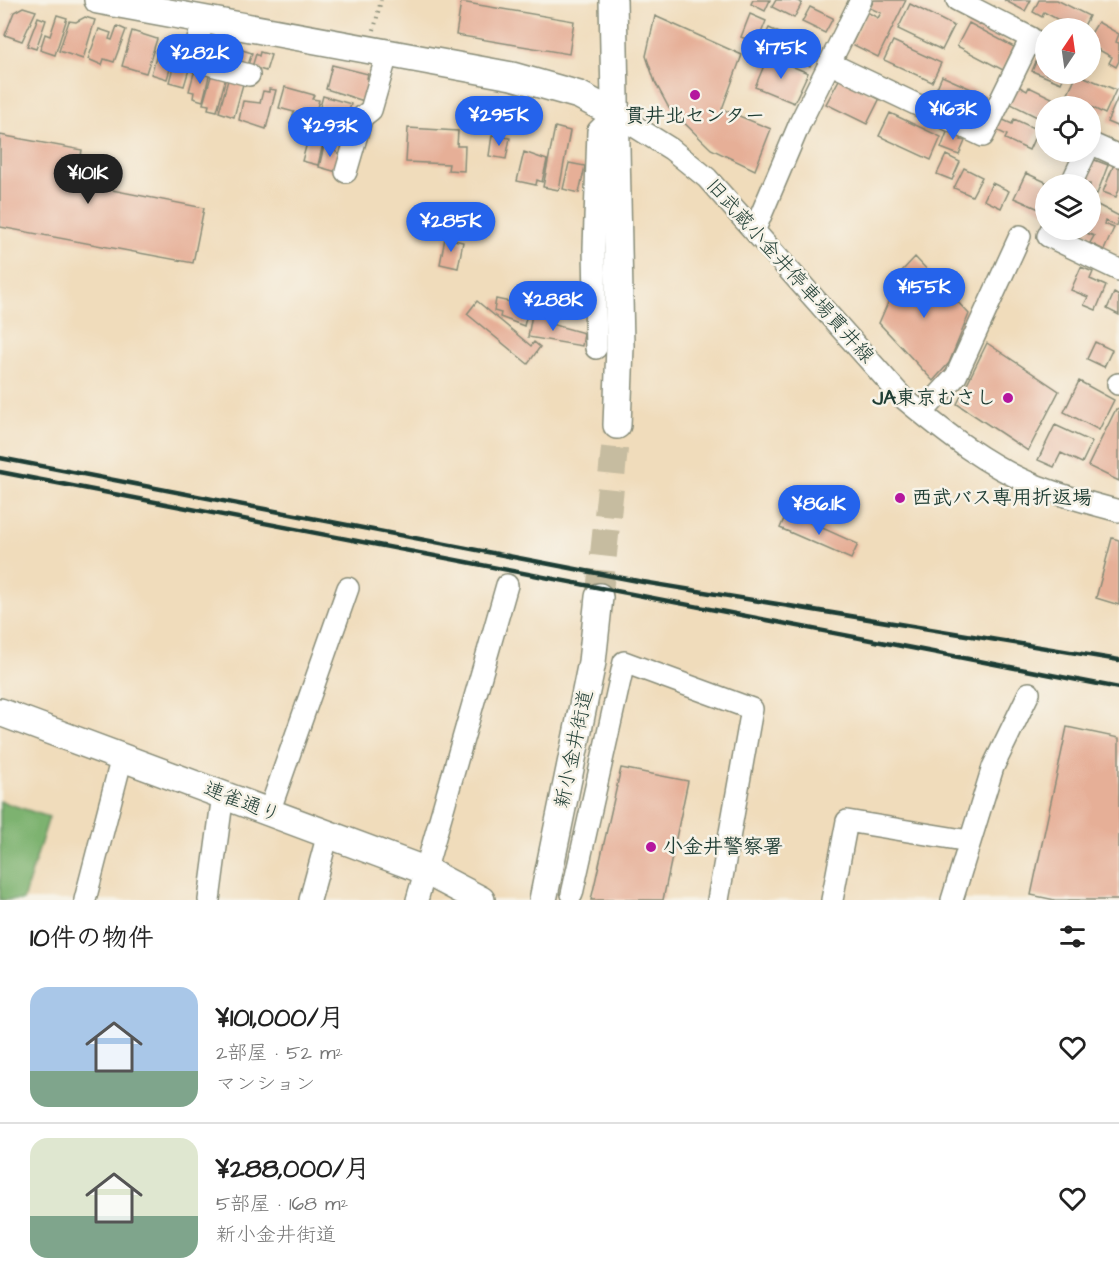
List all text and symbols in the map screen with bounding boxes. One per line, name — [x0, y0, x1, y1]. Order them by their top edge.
north arrow — [1035, 18, 1101, 84]
map controls — [1035, 18, 1101, 240]
pin: ¥175K — [739, 29, 823, 80]
pin: ¥282K — [158, 34, 242, 85]
text: ¥175K — [755, 34, 807, 62]
text: ¥282K — [171, 39, 229, 67]
marker: 貫井北センター — [688, 88, 702, 102]
pin: ¥163K — [911, 90, 995, 141]
text: ¥163K — [929, 95, 977, 123]
pin: ¥295K — [457, 96, 541, 147]
button: locate — [1035, 96, 1101, 162]
text: ¥295K — [469, 101, 529, 129]
place label: 貫井北センター — [625, 102, 765, 130]
pin: ¥293K — [288, 107, 372, 158]
text: ¥293K — [302, 112, 358, 140]
pin: ¥101K — [46, 154, 130, 205]
text: ¥101K — [68, 159, 108, 187]
street label: 旧武蔵小金井停車場貫井線 — [699, 172, 881, 370]
button: layers — [1035, 174, 1101, 240]
pin: ¥285K — [409, 202, 493, 253]
text: ¥285K — [420, 207, 482, 235]
pin: ¥155K — [882, 268, 966, 319]
text: ¥155K — [897, 273, 951, 301]
pin: ¥288K — [511, 281, 595, 332]
text: ¥288K — [523, 286, 583, 314]
place label: JA東京むさし — [872, 384, 996, 412]
marker: JA東京むさし — [1001, 391, 1015, 405]
place label: 西武バス専用折返場 — [912, 484, 1092, 512]
pin: ¥86.1K — [770, 485, 868, 536]
text: ¥86.1K — [792, 490, 846, 518]
marker: 西武バス専用折返場 — [893, 491, 907, 505]
street label: 新小金井街道 — [548, 687, 600, 811]
street label: 連雀通り — [200, 775, 284, 829]
place label: 小金井警察署 — [663, 833, 783, 861]
marker: 小金井警察署 — [644, 840, 658, 854]
text: 10件の物件 — [30, 920, 154, 956]
icon: filters — [1056, 920, 1089, 953]
text: ¥101,000/月 — [216, 1000, 345, 1036]
icon: home — [78, 1011, 150, 1083]
icon: heart — [1056, 1031, 1089, 1064]
text: 2部屋 · 52 m² — [216, 1039, 343, 1067]
text: マンション — [216, 1070, 315, 1098]
text: ¥288,000/月 — [216, 1151, 370, 1187]
icon: home — [78, 1162, 150, 1234]
icon: heart — [1056, 1182, 1089, 1215]
text: 5部屋 · 168 m² — [216, 1190, 348, 1218]
text: 新小金井街道 — [216, 1221, 336, 1249]

